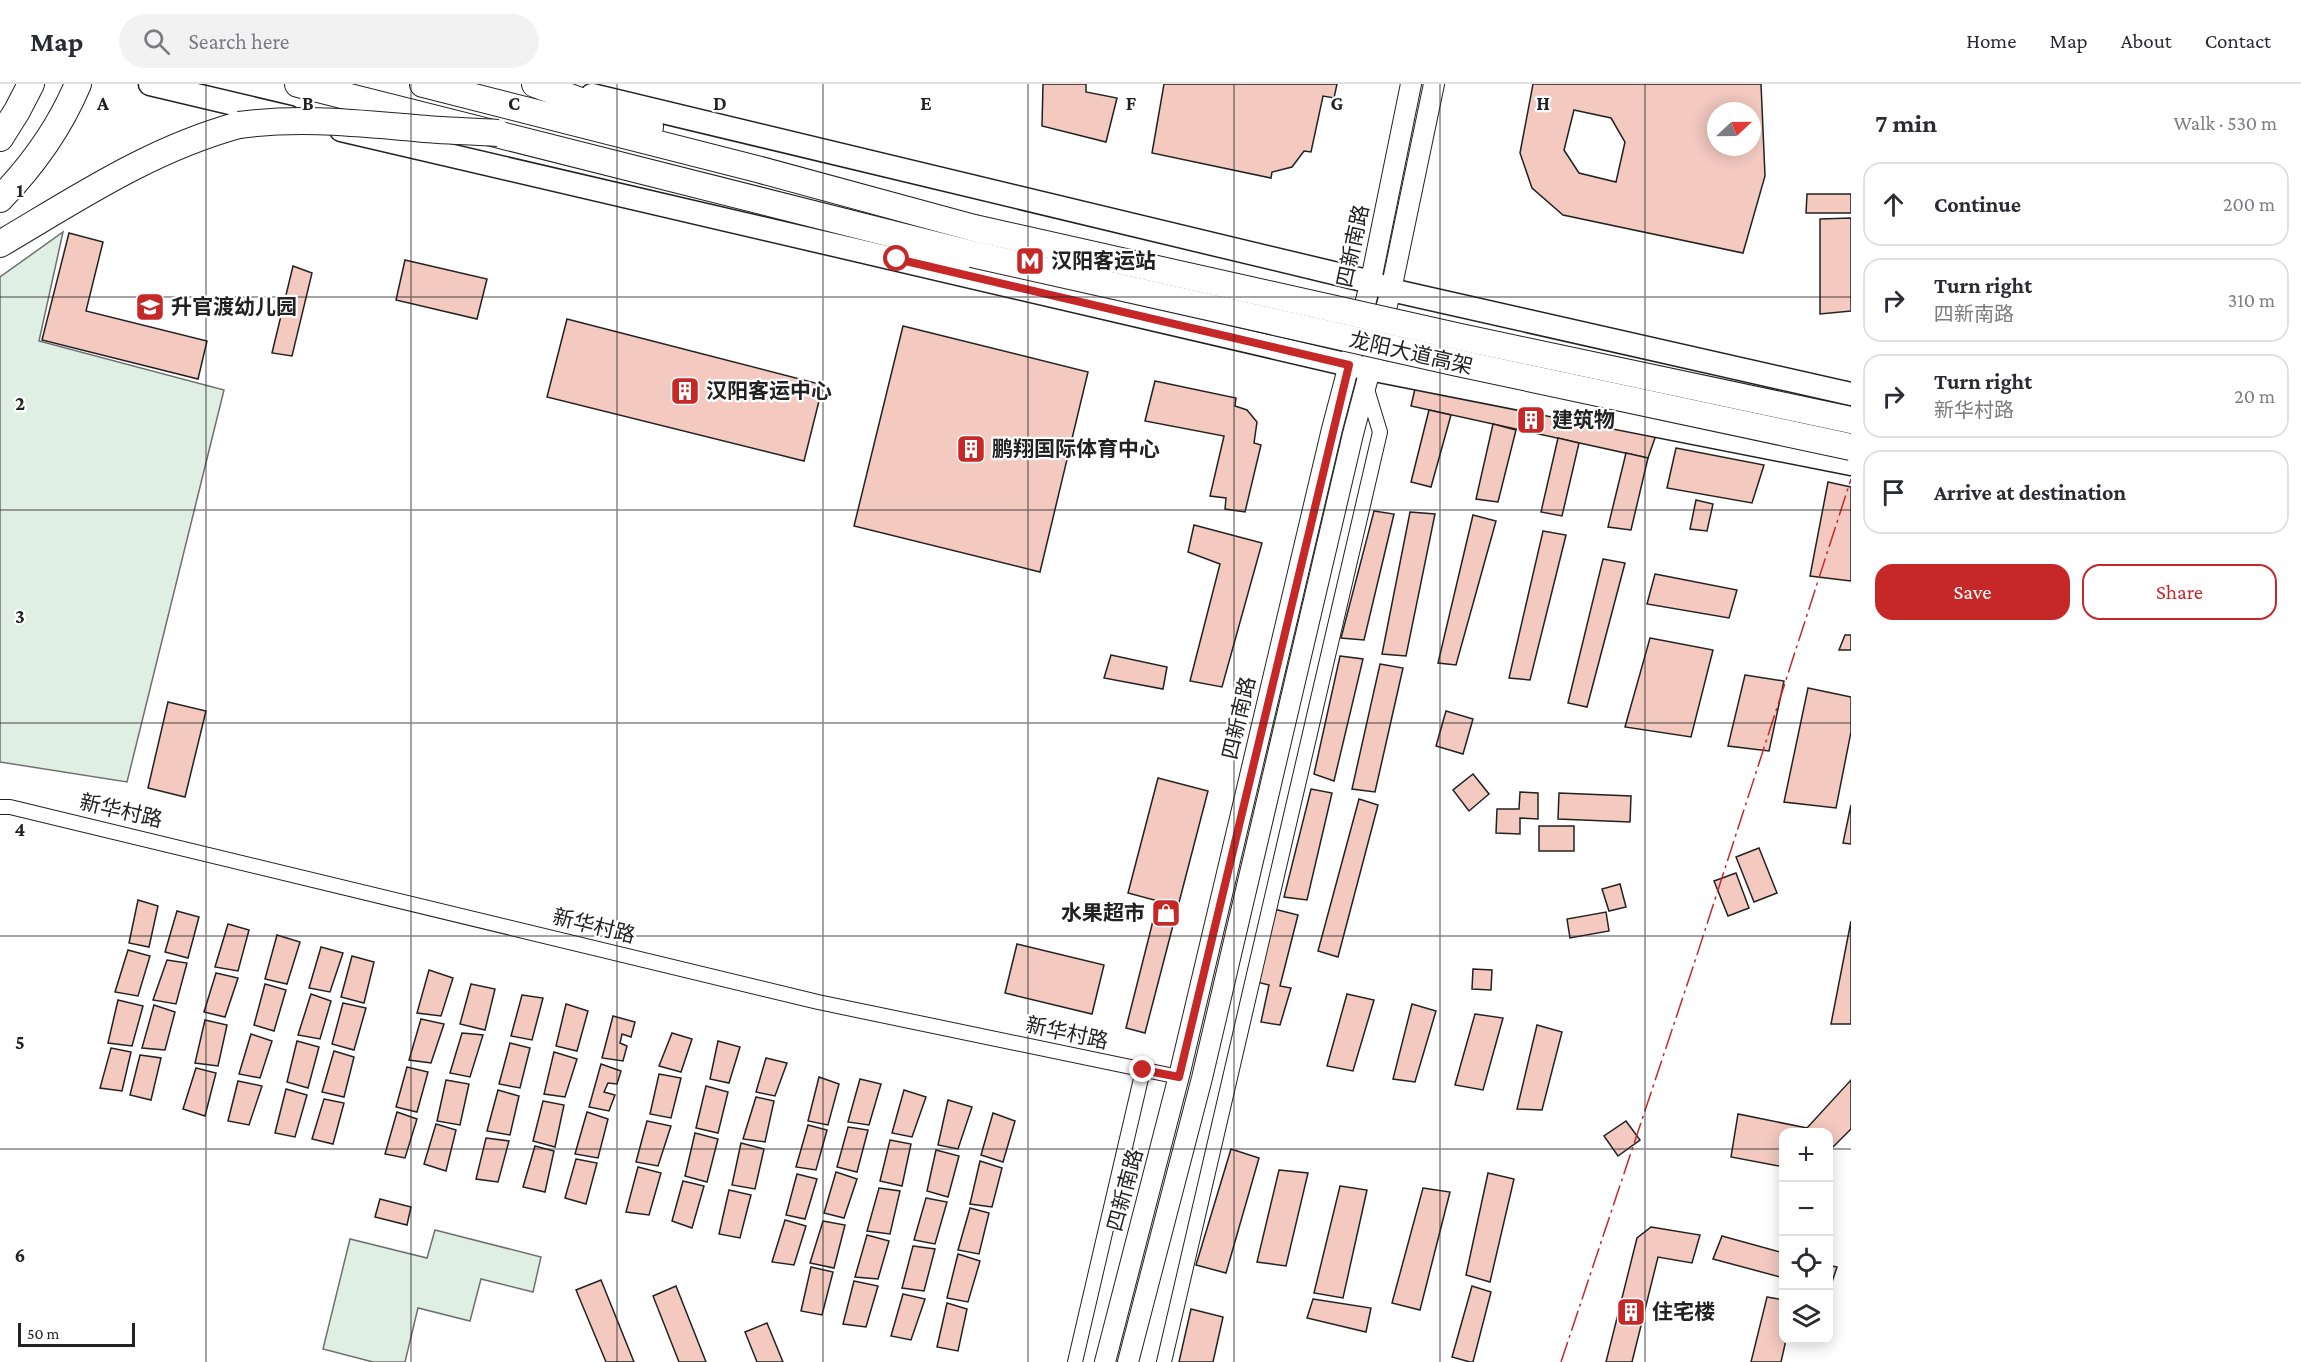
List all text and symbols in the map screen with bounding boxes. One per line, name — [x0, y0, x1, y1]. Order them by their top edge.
search box — [119, 14, 539, 68]
icon: search — [140, 25, 173, 58]
text: Map — [30, 26, 83, 57]
text: Search here — [188, 29, 289, 54]
text: Home — [1966, 29, 2016, 53]
text: Map — [2049, 29, 2088, 53]
text: About — [2121, 29, 2172, 53]
text: Contact — [2205, 29, 2271, 53]
text: A — [96, 92, 110, 114]
text: B — [302, 92, 314, 114]
text: C — [508, 92, 520, 114]
text: D — [713, 92, 727, 114]
text: E — [920, 92, 932, 114]
text: F — [1126, 92, 1137, 114]
text: G — [1331, 92, 1344, 114]
text: H — [1536, 92, 1550, 114]
north arrow — [1707, 102, 1761, 156]
text: 7 min — [1875, 109, 1937, 138]
text: Walk · 530 m — [2173, 112, 2277, 134]
text: 1 — [16, 179, 24, 201]
icon: ahead — [1877, 188, 1910, 221]
text: Continue — [1934, 192, 2021, 217]
text: 200 m — [2223, 193, 2275, 215]
street label: 四新南路 — [1333, 202, 1373, 290]
route start — [883, 245, 909, 271]
metro station icon: 汉阳客运站 — [1014, 245, 1046, 277]
place label: 汉阳客运站 — [1051, 249, 1156, 273]
text: Turn right — [1934, 273, 2032, 298]
icon: right — [1877, 284, 1910, 317]
text: 310 m — [2228, 289, 2275, 311]
school or university icon: 升官渡幼儿园 — [134, 291, 166, 323]
place label: 升官渡幼儿园 — [171, 295, 297, 319]
text: 四新南路 — [1934, 303, 2014, 325]
street label: 龙阳大道高架 — [1347, 327, 1475, 379]
text: Turn right — [1934, 369, 2032, 394]
building icon: 汉阳客运中心 — [669, 375, 701, 407]
place label: 汉阳客运中心 — [706, 379, 832, 403]
icon: right — [1877, 380, 1910, 413]
text: 20 m — [2234, 385, 2275, 407]
text: 2 — [15, 392, 25, 414]
text: 新华村路 — [1934, 399, 2014, 421]
building icon: 建筑物 — [1515, 404, 1547, 436]
place label: 建筑物 — [1552, 408, 1615, 432]
building icon: 鹏翔国际体育中心 — [955, 433, 987, 465]
place label: 鹏翔国际体育中心 — [992, 437, 1160, 461]
icon: arrive — [1877, 476, 1910, 509]
text: Arrive at destination — [1934, 480, 2126, 505]
button: Save — [1875, 564, 2070, 620]
button: Share — [2082, 564, 2277, 620]
text: 3 — [15, 605, 25, 627]
street label: 四新南路 — [1218, 674, 1260, 762]
street label: 新华村路 — [77, 790, 165, 832]
text: 4 — [15, 818, 26, 840]
shop icon: 水果超市 — [1150, 897, 1182, 929]
place label: 水果超市 — [1061, 901, 1145, 925]
street label: 新华村路 — [550, 904, 638, 948]
street label: 新华村路 — [1023, 1013, 1111, 1053]
text: 5 — [15, 1031, 25, 1053]
route end — [1129, 1056, 1155, 1082]
map controls — [1779, 1128, 1833, 1344]
button: + — [1779, 1128, 1833, 1182]
street label: 四新南路 — [1103, 1146, 1147, 1234]
button: − — [1779, 1182, 1833, 1236]
button: locate — [1779, 1236, 1833, 1290]
text: 6 — [15, 1244, 25, 1266]
button: layers — [1779, 1290, 1833, 1344]
building icon: 住宅楼 — [1615, 1296, 1647, 1328]
place label: 住宅楼 — [1652, 1300, 1715, 1324]
scale bar — [18, 1320, 135, 1348]
text: 50 m — [27, 1325, 59, 1342]

